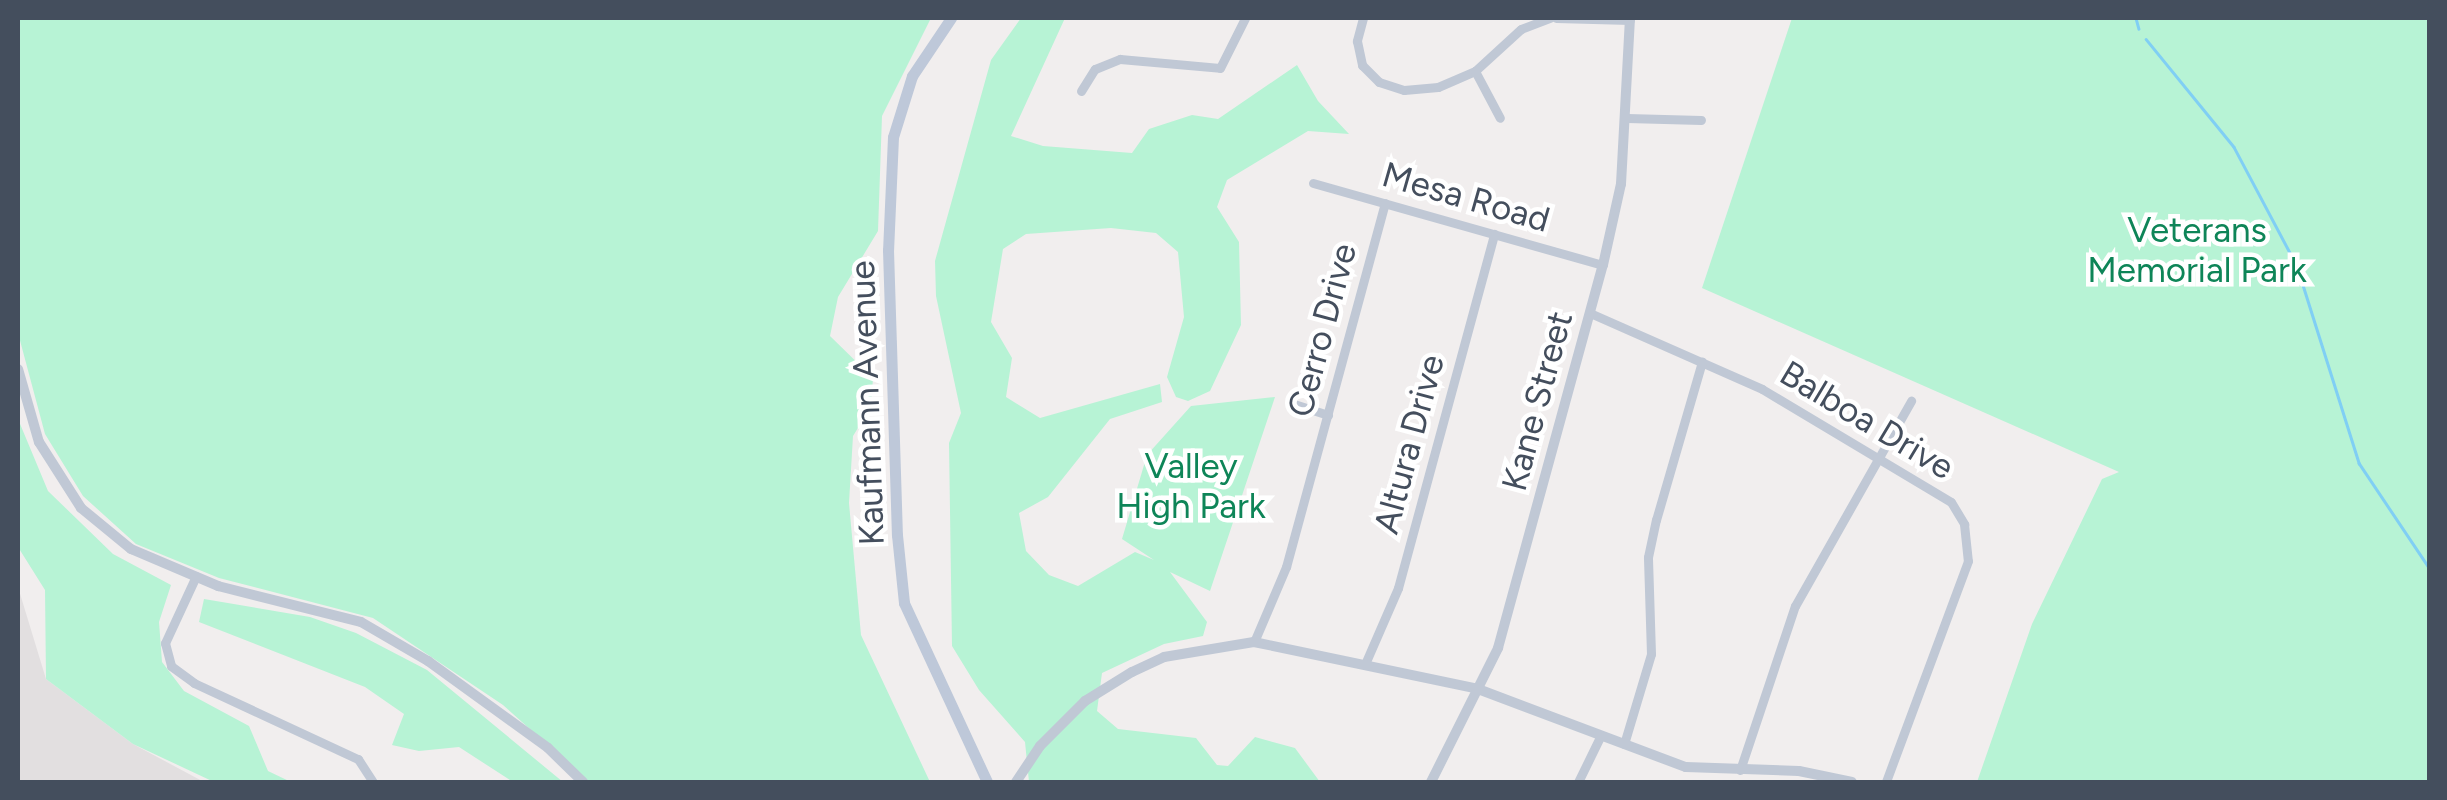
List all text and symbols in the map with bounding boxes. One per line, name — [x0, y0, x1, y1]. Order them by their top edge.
street label: Mesa Road — [1377, 153, 1555, 241]
park label: Veterans Memorial Park — [2087, 209, 2307, 291]
street label: Cerro Drive — [1279, 239, 1365, 421]
street label: Kaufmann Avenue — [841, 260, 893, 546]
street label: Kane Street — [1493, 307, 1581, 495]
street label: Altura Drive — [1365, 350, 1453, 538]
street label: Balboa Drive — [1773, 352, 1961, 488]
park label: Valley High Park — [1116, 445, 1266, 527]

